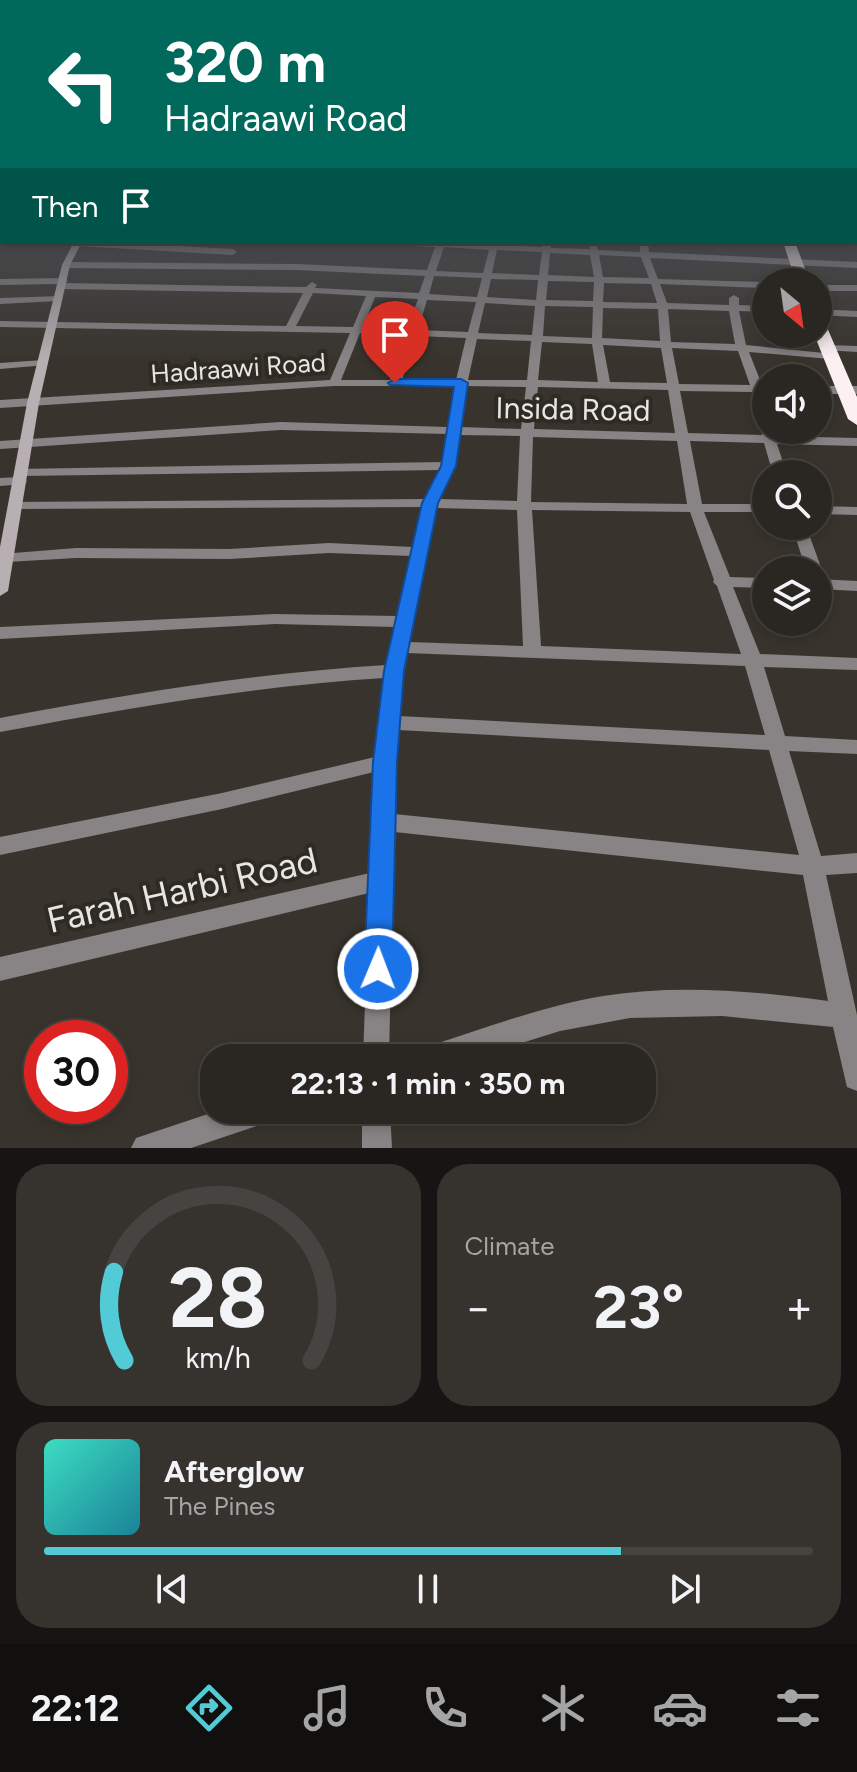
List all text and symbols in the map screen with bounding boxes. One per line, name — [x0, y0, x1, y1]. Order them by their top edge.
text: 320 m — [164, 29, 326, 96]
icon: left — [32, 32, 136, 136]
text: Hadraawi Road — [164, 97, 407, 140]
icon: arrive — [114, 184, 158, 228]
text: Then — [32, 188, 98, 225]
north arrow — [752, 268, 832, 348]
map controls — [752, 268, 832, 636]
pin — [361, 301, 429, 383]
icon: arrive — [373, 313, 417, 357]
street label: Hadraawi Road — [149, 346, 327, 390]
button: sound — [752, 364, 832, 444]
street label: Insida Road — [495, 389, 651, 429]
button: search — [752, 460, 832, 540]
button: layers — [752, 556, 832, 636]
street label: Farah Harbi Road — [43, 838, 321, 942]
position arrow — [336, 927, 420, 1011]
speed limit sign: 30 — [24, 1020, 128, 1124]
text: 22:13 · 1 min · 350 m — [291, 1065, 565, 1102]
text: Climate — [465, 1230, 554, 1262]
text: 28 — [169, 1248, 268, 1348]
text: 23° — [593, 1271, 684, 1343]
text: − — [465, 1281, 492, 1334]
text: + — [786, 1281, 813, 1334]
text: km/h — [186, 1341, 251, 1375]
text: Afterglow — [164, 1453, 304, 1490]
text: The Pines — [164, 1490, 275, 1522]
icon: previous — [150, 1567, 194, 1611]
icon: pause — [406, 1567, 450, 1611]
icon: next — [663, 1567, 707, 1611]
icon: directions — [181, 1680, 237, 1736]
icon: music — [299, 1680, 355, 1736]
icon: phone — [417, 1680, 473, 1736]
icon: climate — [535, 1680, 591, 1736]
icon: car — [652, 1680, 708, 1736]
icon: filters — [770, 1680, 826, 1736]
text: 22:12 — [31, 1687, 119, 1730]

